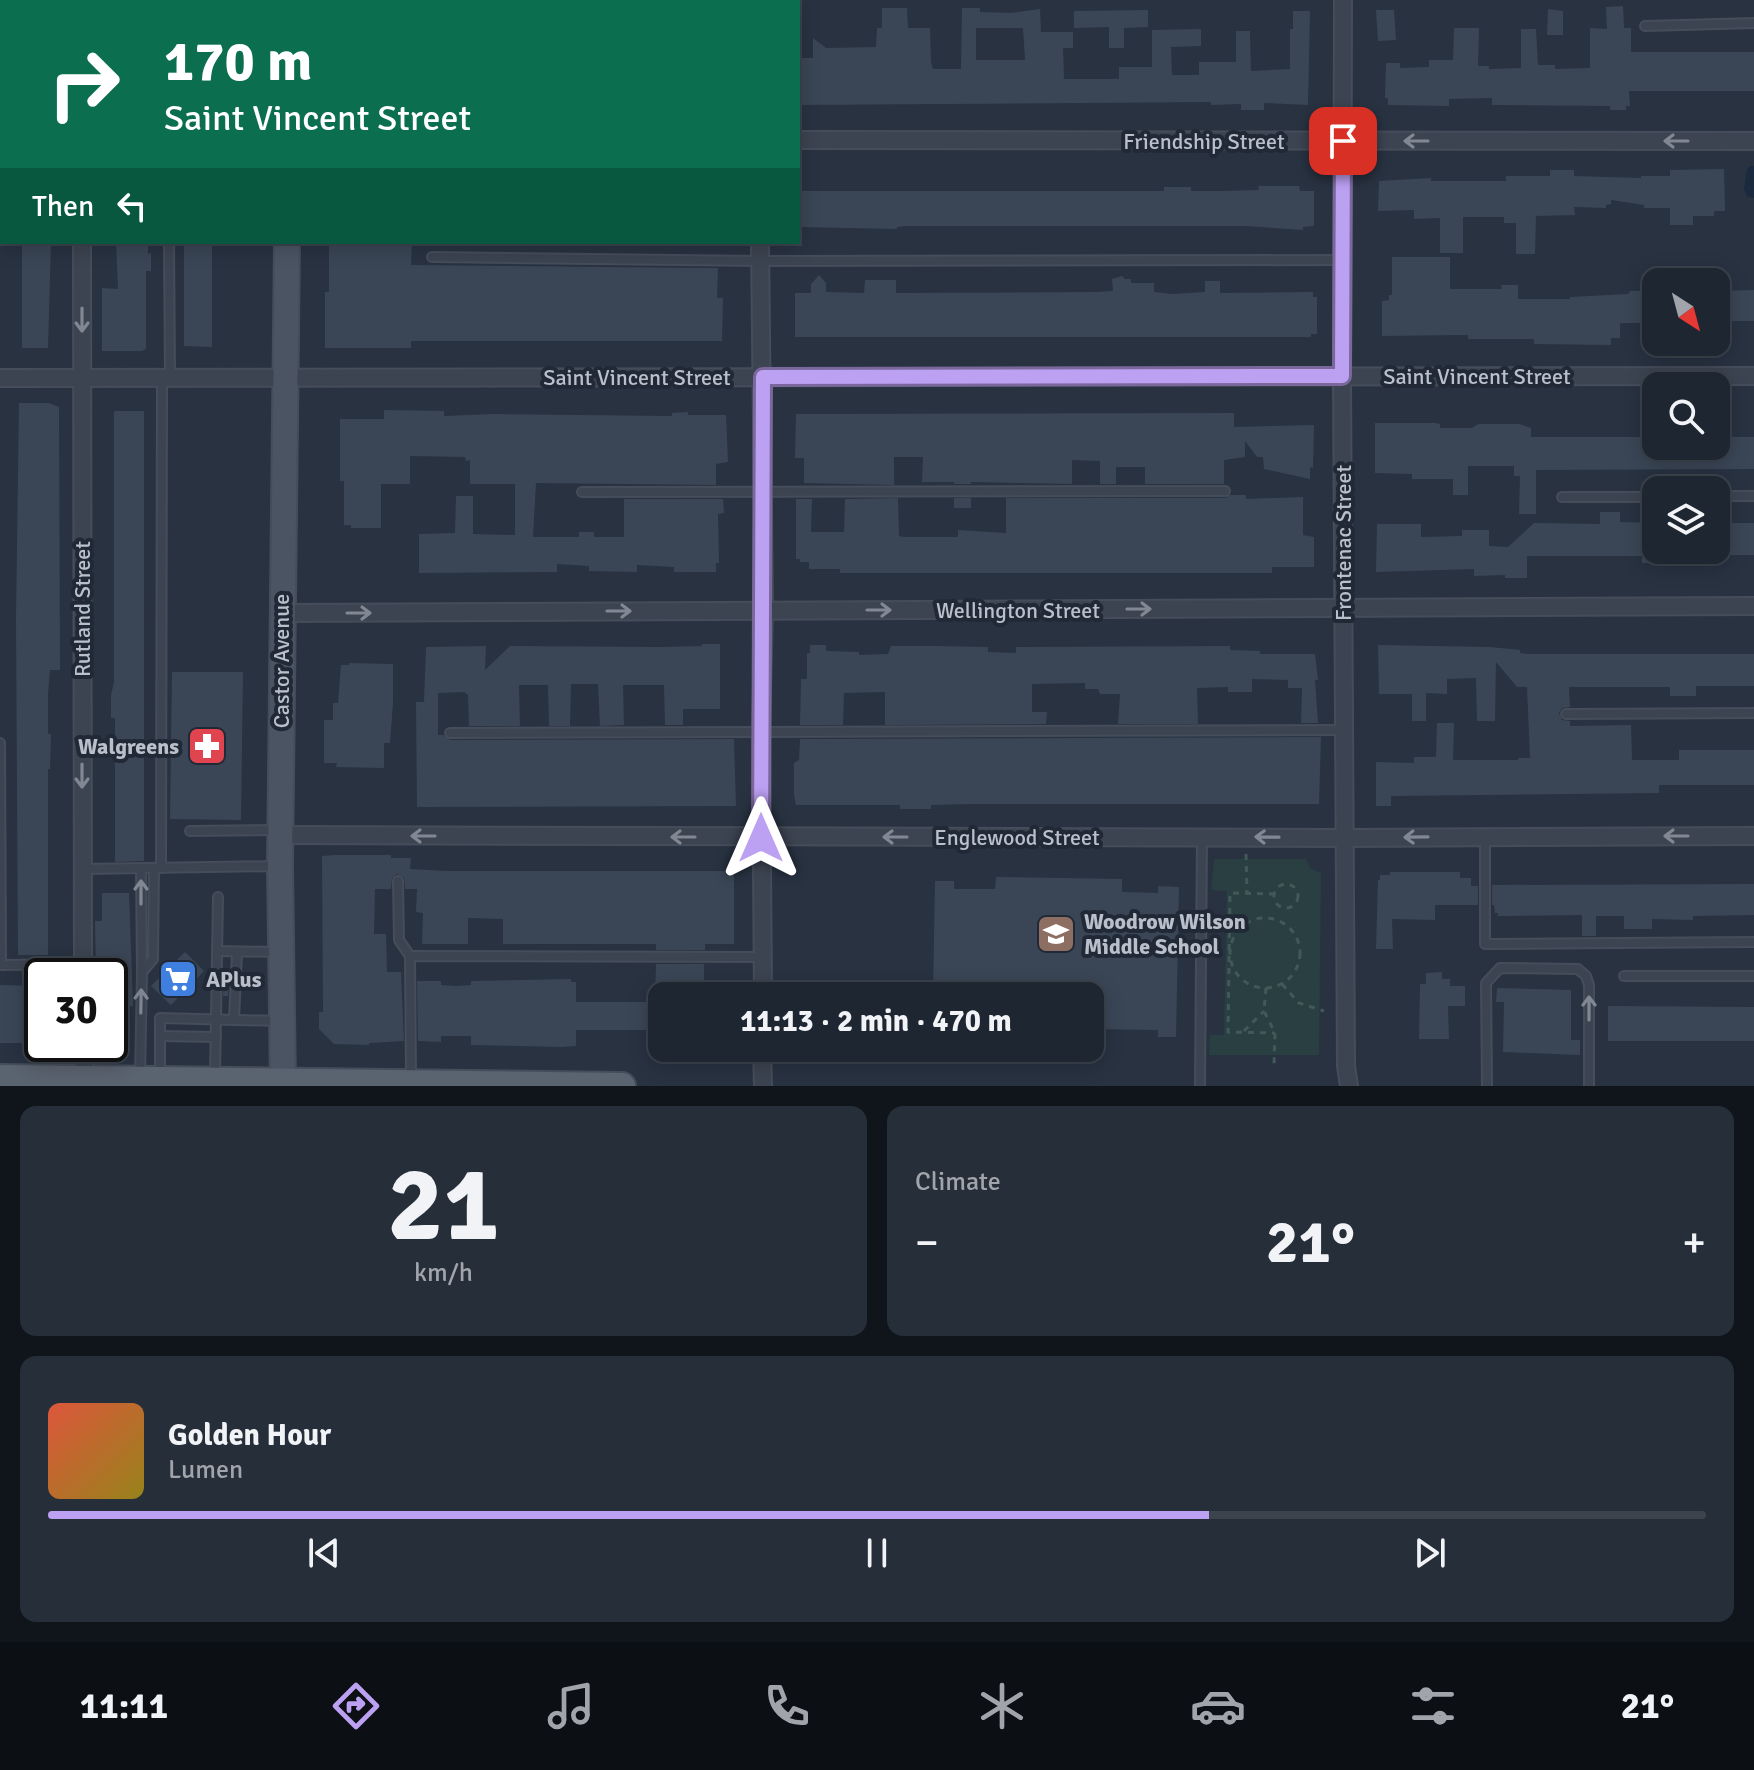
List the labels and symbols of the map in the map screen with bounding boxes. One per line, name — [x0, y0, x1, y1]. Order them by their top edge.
pin — [1309, 107, 1377, 175]
street label: Friendship Street — [1123, 128, 1285, 155]
one-way arrow — [1403, 133, 1430, 149]
one-way arrow — [1663, 133, 1690, 149]
north arrow — [1642, 268, 1730, 356]
one-way arrow — [74, 306, 90, 333]
street label: Saint Vincent Street — [1383, 363, 1571, 390]
street label: Saint Vincent Street — [543, 364, 731, 391]
street label: Frontenac Street — [1330, 465, 1357, 621]
street label: Rutland Street — [69, 541, 96, 677]
street label: Castor Avenue — [268, 594, 295, 728]
street label: Wellington Street — [936, 597, 1100, 624]
one-way arrow — [1125, 601, 1152, 617]
one-way arrow — [865, 602, 892, 618]
one-way arrow — [605, 603, 632, 619]
one-way arrow — [345, 605, 372, 621]
pharmacy icon: Walgreens — [186, 725, 228, 767]
place label: Walgreens — [78, 733, 179, 760]
one-way arrow — [74, 762, 90, 789]
position arrow — [719, 796, 803, 880]
street label: Englewood Street — [934, 824, 1100, 851]
one-way arrow — [410, 828, 437, 844]
one-way arrow — [1663, 828, 1690, 844]
one-way arrow — [882, 829, 909, 845]
one-way arrow — [1403, 829, 1430, 845]
one-way arrow — [670, 830, 697, 845]
one-way arrow — [1254, 830, 1281, 845]
one-way arrow — [133, 879, 149, 906]
place label: Woodrow Wilson Middle School — [1084, 908, 1246, 960]
school or university icon: Woodrow Wilson Middle School — [1035, 913, 1077, 955]
speed limit sign: 30 — [24, 958, 128, 1062]
supermarket icon: APlus — [157, 958, 199, 1000]
place label: APlus — [206, 966, 262, 993]
one-way arrow — [133, 988, 149, 1015]
one-way arrow — [1581, 995, 1597, 1022]

